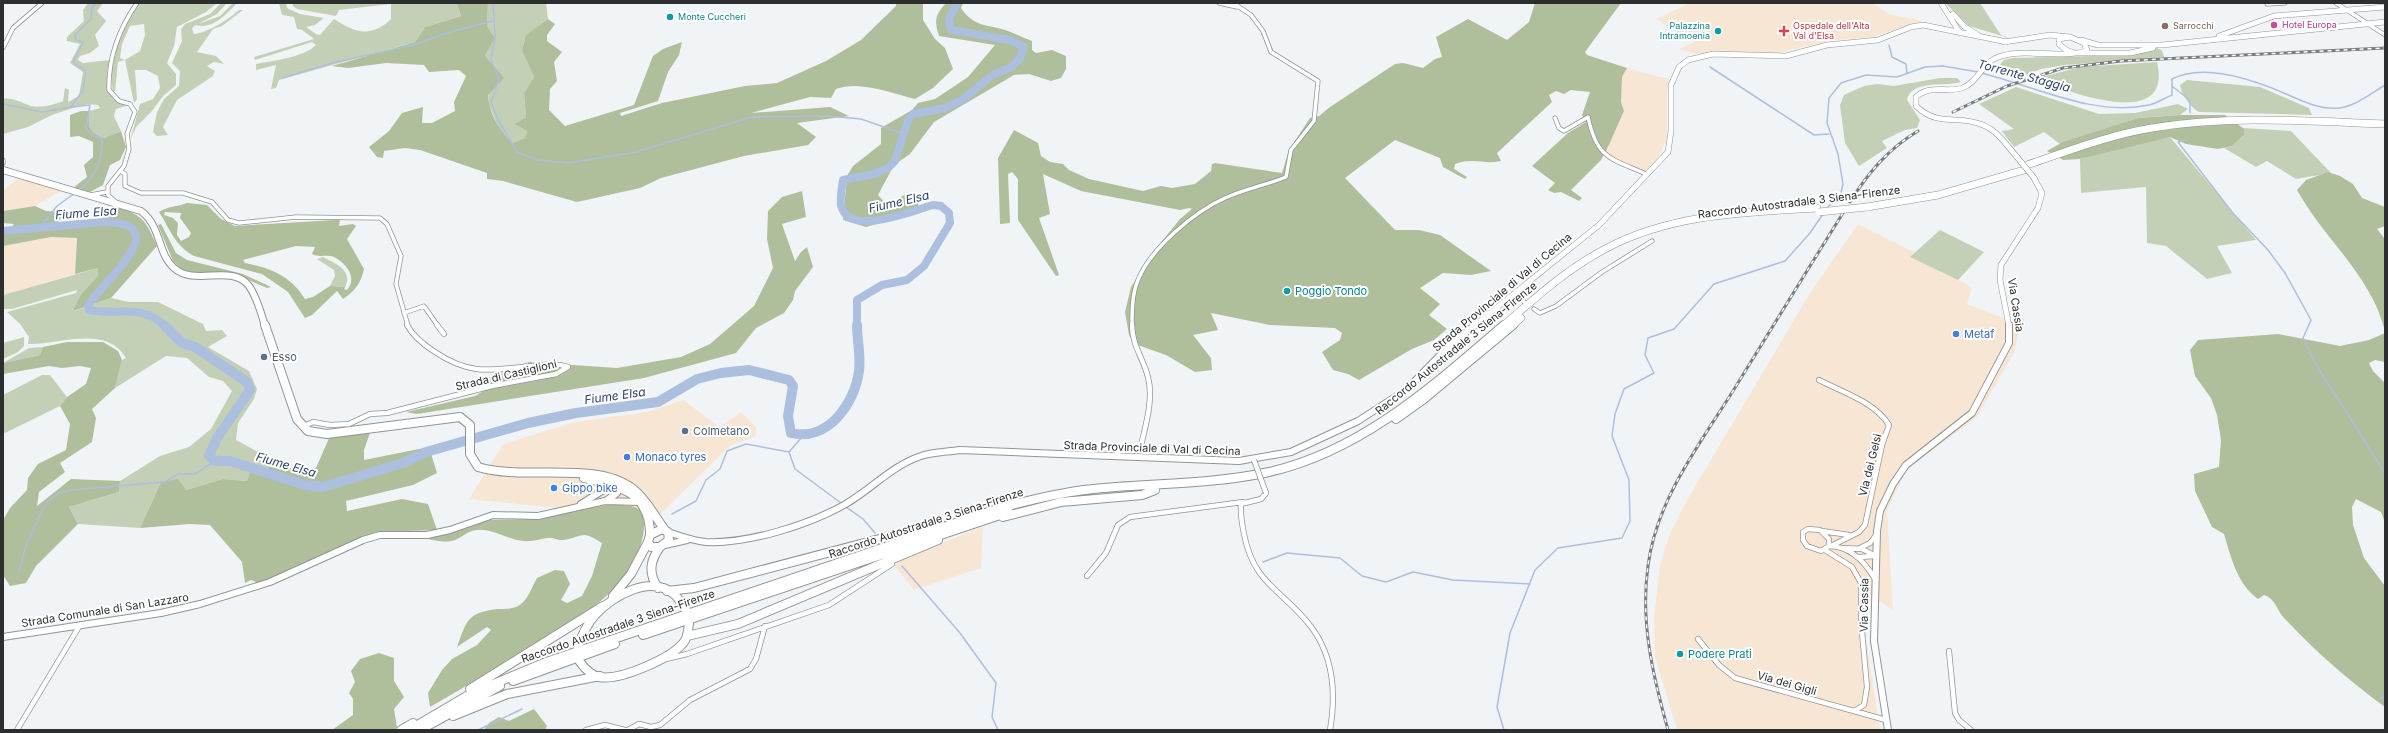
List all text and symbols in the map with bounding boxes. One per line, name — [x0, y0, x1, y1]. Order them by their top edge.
place label: Monte Cuccheri — [678, 11, 746, 22]
marker: Monte Cuccheri — [665, 12, 675, 22]
place label: Hotel Europa — [2282, 19, 2337, 30]
place label: Palazzina Intramoenia — [1660, 20, 1710, 41]
place label: Ospedale dell'Alta Val d'Elsa — [1793, 20, 1870, 41]
place label: Sarrocchi — [2173, 20, 2214, 31]
marker: Hotel Europa — [2269, 20, 2279, 30]
marker: Sarrocchi — [2160, 21, 2170, 31]
marker: Ospedale dell'Alta Val d'Elsa — [1778, 25, 1790, 37]
marker: Palazzina Intramoenia — [1713, 26, 1723, 36]
water label: Torrente Staggia — [1976, 56, 2072, 95]
street label: Raccordo Autostradale 3 Siena-Firenze — [1697, 183, 1901, 221]
water label: Fiume Elsa — [867, 187, 931, 216]
water label: Fiume Elsa — [55, 203, 117, 222]
street label: Strada Provinciale di Val di Cecina — [1430, 230, 1574, 354]
street label: Via Cassia — [2005, 277, 2027, 333]
street label: Raccordo Autostradale 3 Siena-Firenze — [1372, 278, 1540, 418]
place label: Poggio Tondo — [1295, 284, 1367, 298]
marker: Poggio Tondo — [1282, 286, 1292, 296]
place label: Metaf — [1964, 327, 1994, 341]
marker: Metaf — [1951, 329, 1961, 339]
place label: Esso — [272, 350, 297, 364]
marker: Esso — [259, 352, 269, 362]
street label: Strada di Castiglioni — [454, 357, 558, 393]
water label: Fiume Elsa — [583, 384, 647, 407]
place label: Colmetano — [693, 424, 750, 438]
marker: Colmetano — [680, 426, 690, 436]
street label: Via dei Gelsi — [1855, 432, 1885, 498]
street label: Strada Provinciale di Val di Cecina — [1063, 438, 1241, 458]
water label: Fiume Elsa — [254, 449, 318, 480]
place label: Monaco tyres — [635, 450, 707, 464]
marker: Monaco tyres — [622, 452, 632, 462]
place label: Gippo bike — [562, 481, 618, 495]
marker: Gippo bike — [549, 483, 559, 493]
street label: Raccordo Autostradale 3 Siena-Firenze — [827, 485, 1025, 561]
street label: Via Cassia — [1857, 578, 1871, 632]
street label: Raccordo Autostradale 3 Siena-Firenze — [519, 586, 717, 666]
street label: Strada Comunale di San Lazzaro — [20, 590, 190, 630]
place label: Podere Prati — [1688, 647, 1752, 661]
marker: Podere Prati — [1675, 649, 1685, 659]
street label: Via dei Gigli — [1756, 668, 1818, 698]

